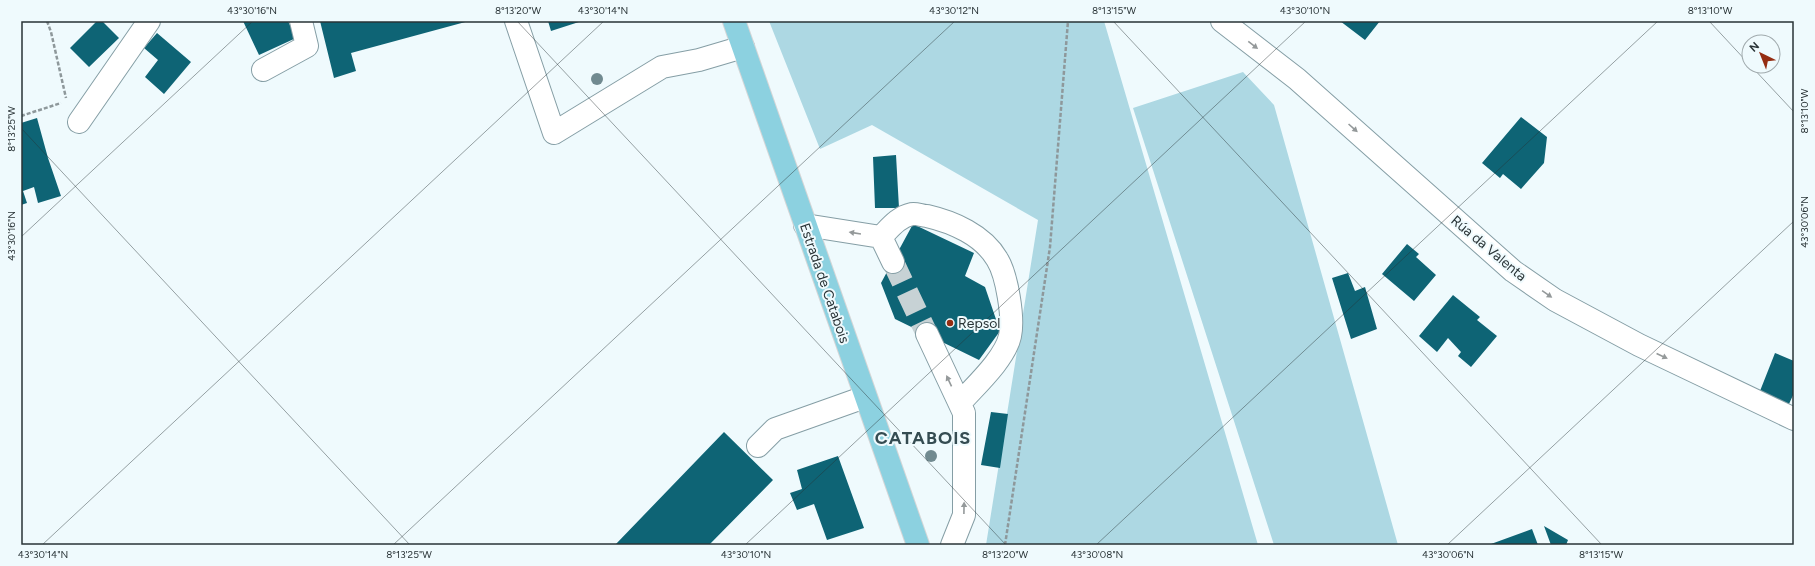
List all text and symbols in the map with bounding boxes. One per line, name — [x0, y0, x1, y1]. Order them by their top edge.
text: 43°30'16"N — [227, 4, 277, 17]
text: 8°13'20"W — [495, 4, 541, 17]
text: 43°30'14"N — [578, 4, 628, 17]
text: 43°30'12"N — [929, 4, 979, 17]
text: 8°13'15"W — [1092, 4, 1136, 17]
text: 43°30'10"N — [1280, 4, 1330, 17]
text: 8°13'10"W — [1688, 4, 1733, 17]
north arrow — [1741, 34, 1781, 74]
text: N — [1747, 39, 1762, 55]
one-way arrow — [1248, 41, 1259, 49]
text: 8°13'10"W — [1798, 88, 1811, 133]
text: 8°13'25"W — [5, 106, 18, 152]
one-way arrow — [1348, 123, 1358, 133]
text: 43°30'06"N — [1798, 196, 1811, 248]
text: 43°30'16"N — [5, 211, 18, 261]
street label: Rúa da Valenta — [1448, 212, 1530, 285]
street label: Estrada de Catabois — [796, 221, 853, 345]
one-way arrow — [849, 230, 862, 236]
one-way arrow — [1542, 290, 1552, 298]
place label: Repsol — [958, 315, 1000, 332]
marker: Repsol — [945, 318, 955, 328]
one-way arrow — [1656, 353, 1667, 359]
one-way arrow — [946, 376, 952, 387]
district label: CATABOIS — [875, 427, 971, 449]
one-way arrow — [961, 501, 967, 514]
text: 43°30'14"N — [18, 548, 68, 561]
text: 8°13'25"W — [386, 548, 432, 561]
text: 43°30'10"N — [721, 548, 771, 561]
text: 8°13'20"W — [982, 548, 1028, 561]
text: 43°30'08"N — [1071, 548, 1123, 561]
text: 43°30'06"N — [1422, 548, 1474, 561]
text: 8°13'15"W — [1579, 548, 1623, 561]

